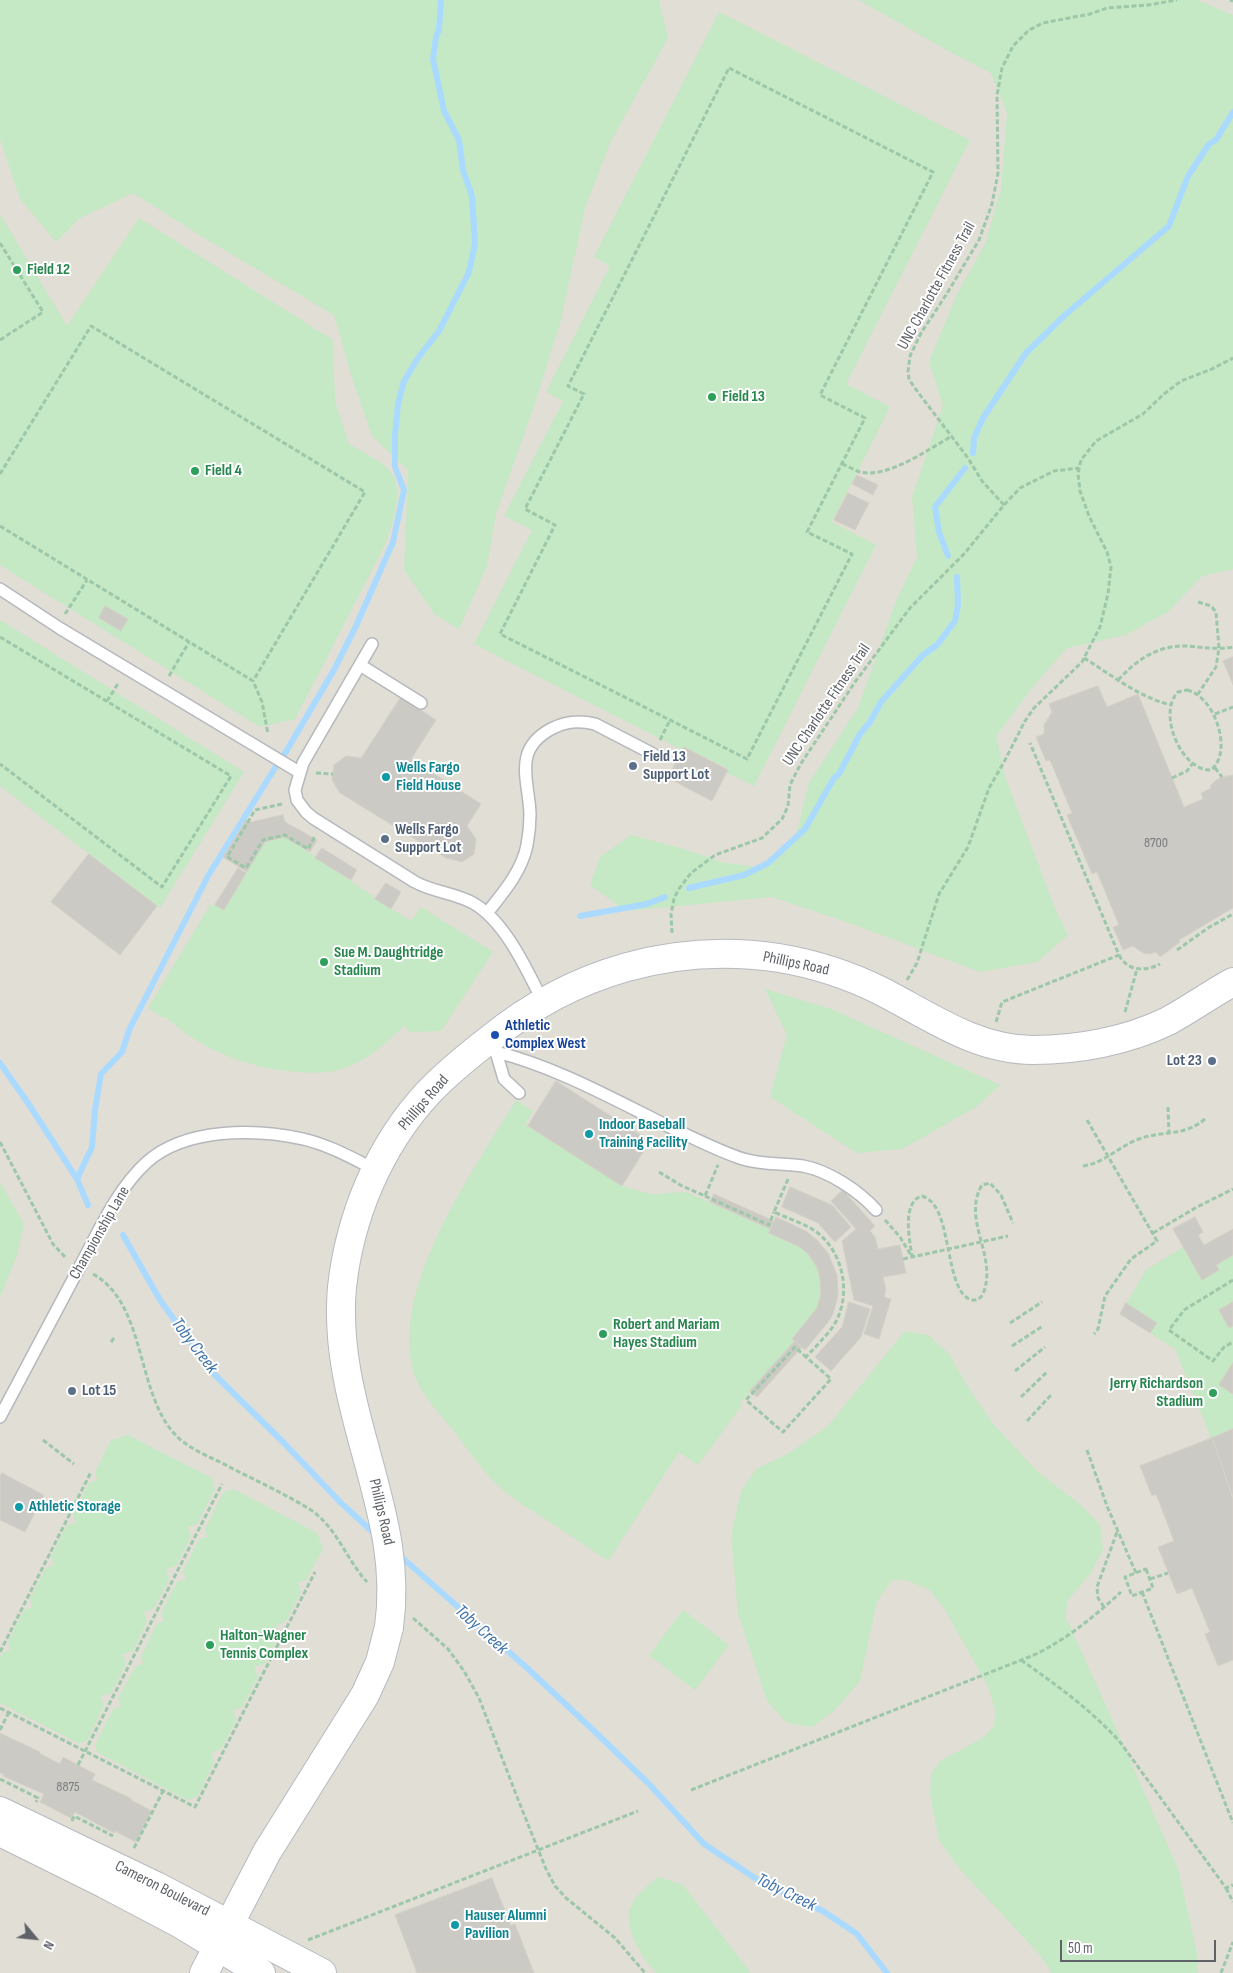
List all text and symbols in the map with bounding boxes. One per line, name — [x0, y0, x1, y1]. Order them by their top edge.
street label: UNC Charlotte Fitness Trail — [894, 219, 980, 353]
place label: Field 12 — [27, 260, 70, 280]
marker: Field 12 — [11, 264, 23, 276]
place label: Field 13 — [722, 387, 765, 407]
marker: Field 13 — [706, 391, 718, 403]
place label: Field 4 — [205, 461, 242, 481]
marker: Field 4 — [189, 465, 201, 477]
street label: UNC Charlotte Fitness Trail — [779, 640, 875, 770]
place label: Field 13 Support Lot — [643, 747, 709, 785]
place label: Wells Fargo Field House — [396, 758, 461, 796]
marker: Field 13 Support Lot — [627, 760, 639, 772]
marker: Wells Fargo Field House — [380, 771, 392, 783]
place label: Wells Fargo Support Lot — [395, 820, 461, 858]
marker: Wells Fargo Support Lot — [379, 833, 391, 845]
house number: 8700 — [1144, 835, 1168, 851]
place label: Sue M. Daughtridge Stadium — [334, 943, 443, 981]
street label: Phillips Road — [761, 948, 831, 980]
marker: Sue M. Daughtridge Stadium — [318, 956, 330, 968]
place label: Athletic Complex West — [505, 1016, 586, 1054]
marker: Athletic Complex West — [489, 1029, 501, 1041]
place label: Lot 23 — [1167, 1051, 1202, 1071]
marker: Lot 23 — [1206, 1055, 1218, 1067]
street label: Phillips Road — [395, 1071, 453, 1135]
place label: Indoor Baseball Training Facility — [599, 1115, 688, 1153]
marker: Indoor Baseball Training Facility — [583, 1128, 595, 1140]
street label: Championship Lane — [66, 1183, 134, 1283]
water label: Toby Creek — [166, 1314, 222, 1378]
place label: Robert and Mariam Hayes Stadium — [613, 1315, 720, 1353]
marker: Robert and Mariam Hayes Stadium — [597, 1328, 609, 1340]
place label: Jerry Richardson Stadium — [1110, 1374, 1203, 1412]
place label: Lot 15 — [82, 1381, 116, 1401]
marker: Lot 15 — [66, 1385, 78, 1397]
marker: Jerry Richardson Stadium — [1207, 1387, 1219, 1399]
street label: Phillips Road — [364, 1477, 398, 1547]
place label: Athletic Storage — [29, 1497, 121, 1517]
marker: Athletic Storage — [13, 1501, 25, 1513]
water label: Toby Creek — [450, 1601, 512, 1659]
place label: Halton-Wagner Tennis Complex — [220, 1626, 308, 1664]
marker: Halton-Wagner Tennis Complex — [204, 1639, 216, 1651]
house number: 8875 — [56, 1779, 80, 1795]
street label: Cameron Boulevard — [111, 1857, 213, 1921]
water label: Toby Creek — [752, 1869, 820, 1917]
place label: Hauser Alumni Pavilion — [465, 1906, 546, 1944]
north arrow — [10, 1913, 60, 1963]
marker: Hauser Alumni Pavilion — [449, 1919, 461, 1931]
scale bar — [1063, 1930, 1219, 1962]
text: N — [39, 1938, 58, 1953]
text: 50 m — [1068, 1939, 1093, 1958]

